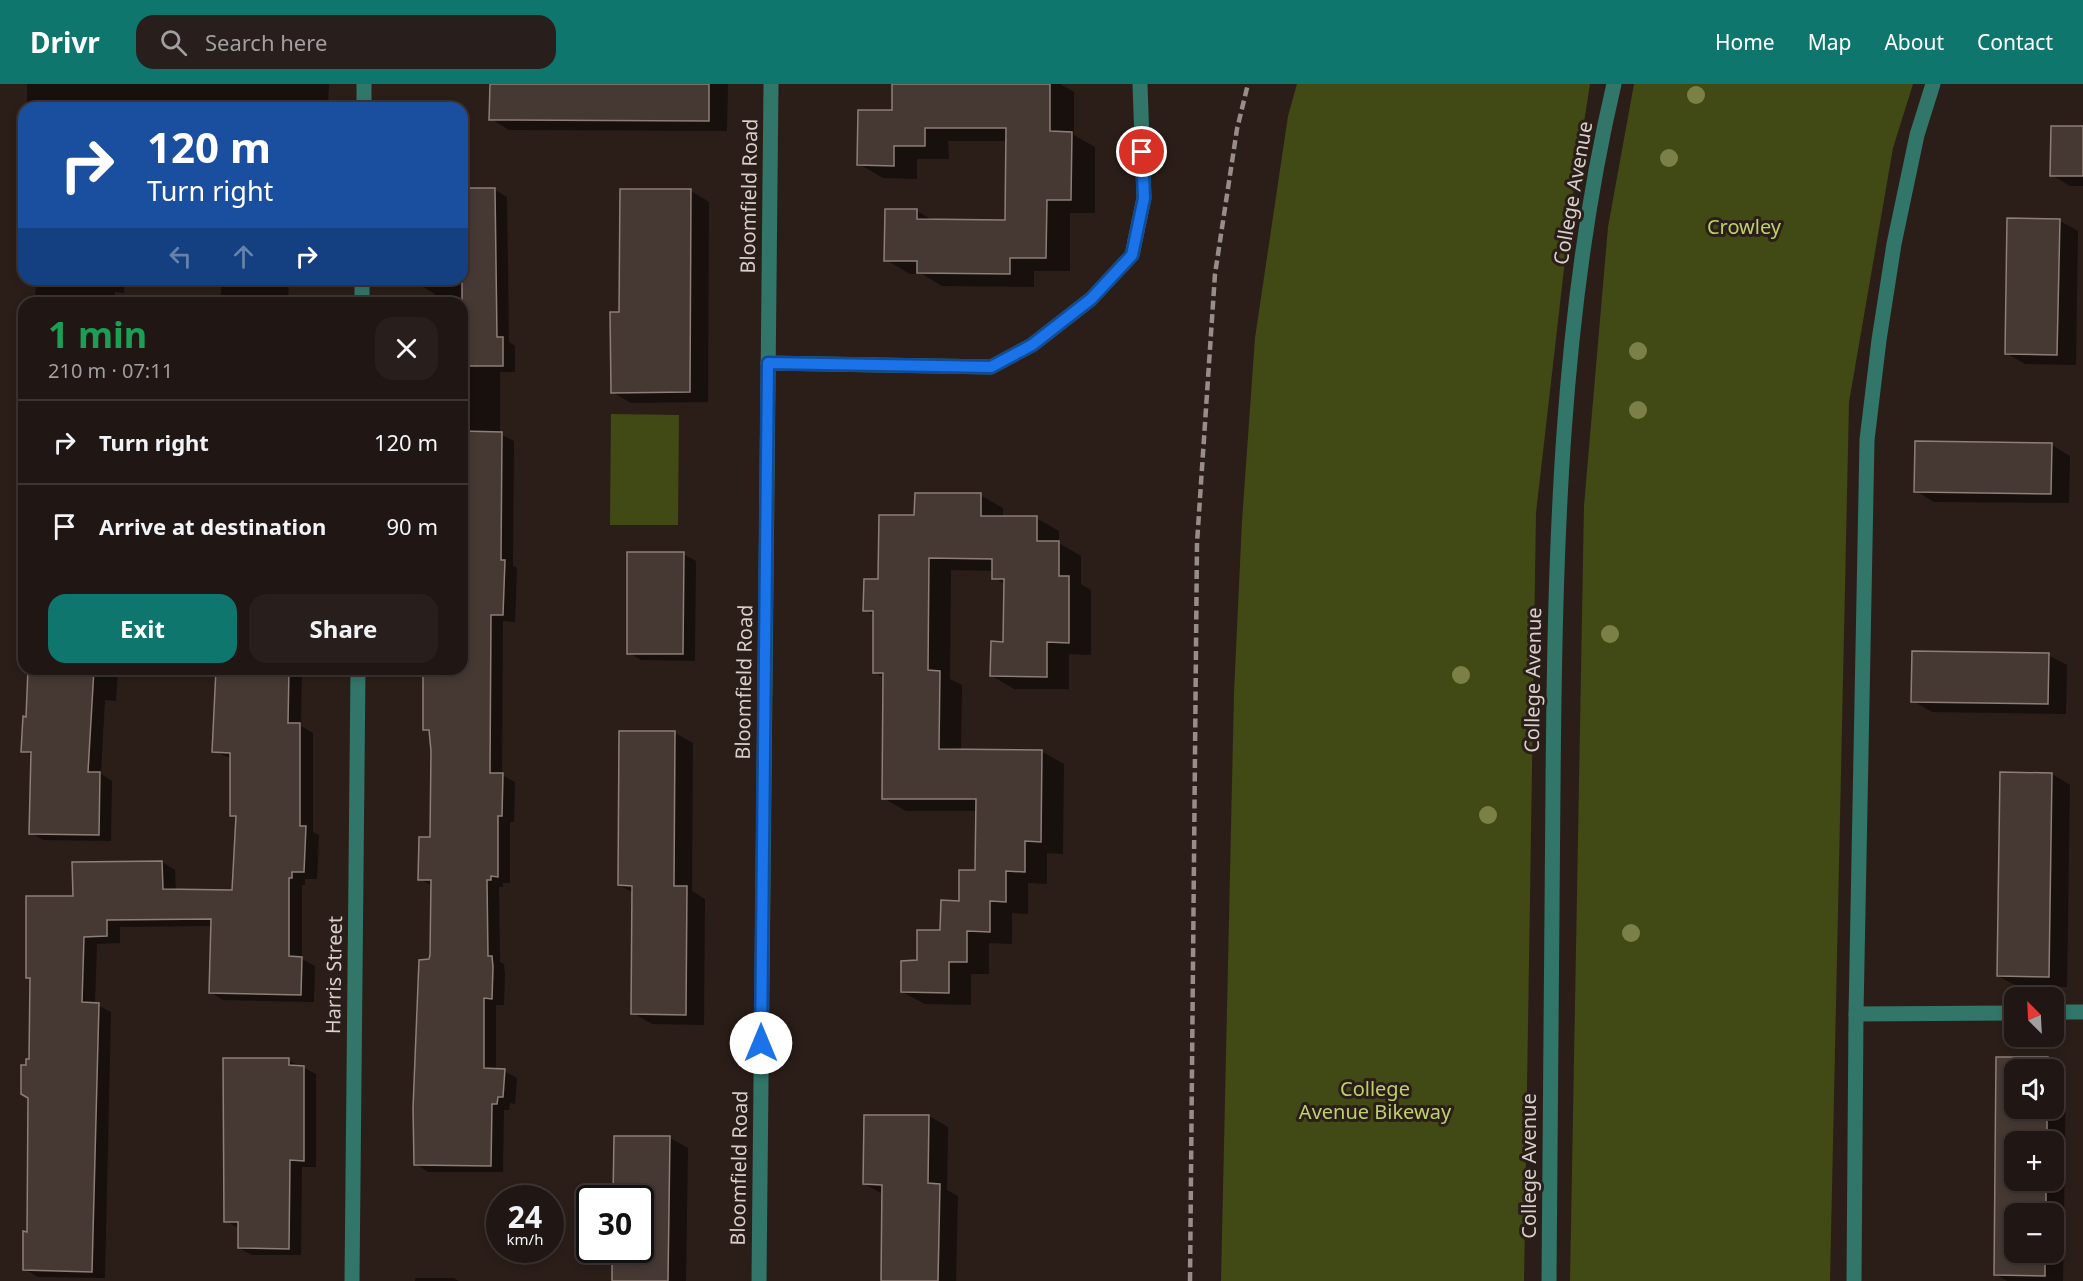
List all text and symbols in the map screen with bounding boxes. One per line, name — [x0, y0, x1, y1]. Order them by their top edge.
search box — [136, 15, 556, 69]
text: Drivr — [30, 23, 100, 61]
icon: search — [157, 26, 190, 59]
text: Search here — [205, 27, 327, 57]
text: Home — [1715, 28, 1775, 56]
text: Map — [1808, 28, 1851, 56]
text: About — [1884, 28, 1944, 56]
text: Contact — [1977, 28, 2053, 56]
text: 120 m — [147, 118, 271, 175]
street label: Bloomfield Road — [734, 118, 763, 274]
street label: College Avenue — [1547, 119, 1598, 267]
icon: right — [48, 126, 126, 204]
pin — [1116, 126, 1167, 177]
icon: arrive — [1125, 135, 1158, 168]
text: Turn right — [147, 172, 273, 209]
park label: Crowley — [1707, 213, 1782, 240]
icon: left — [164, 240, 197, 273]
icon: ahead — [227, 240, 260, 273]
icon: right — [290, 240, 323, 273]
text: 1 min — [48, 310, 147, 359]
button: close — [375, 317, 438, 380]
text: 210 m · 07:11 — [48, 357, 173, 384]
icon: right — [48, 426, 81, 459]
text: Turn right — [99, 427, 209, 457]
text: 120 m — [374, 427, 438, 457]
icon: arrive — [48, 510, 81, 543]
text: Arrive at destination — [99, 511, 326, 541]
text: 90 m — [387, 511, 438, 541]
button: Exit — [48, 594, 237, 663]
button: Share — [249, 594, 438, 663]
street label: Bloomfield Road — [729, 604, 758, 760]
street label: College Avenue — [1518, 607, 1547, 753]
street label: Harris Street — [319, 916, 348, 1034]
north arrow — [2004, 987, 2064, 1047]
map controls — [2004, 987, 2064, 1263]
position arrow — [729, 1011, 793, 1075]
button: sound — [2004, 1059, 2064, 1119]
park label: College Avenue Bikeway — [1299, 1075, 1452, 1125]
street label: Bloomfield Road — [724, 1090, 753, 1246]
street label: College Avenue — [1515, 1093, 1542, 1239]
button: + — [2004, 1131, 2064, 1191]
speed limit sign: 30 — [576, 1185, 654, 1263]
text: 24 — [508, 1196, 542, 1237]
button: − — [2004, 1203, 2064, 1263]
text: km/h — [507, 1229, 543, 1249]

